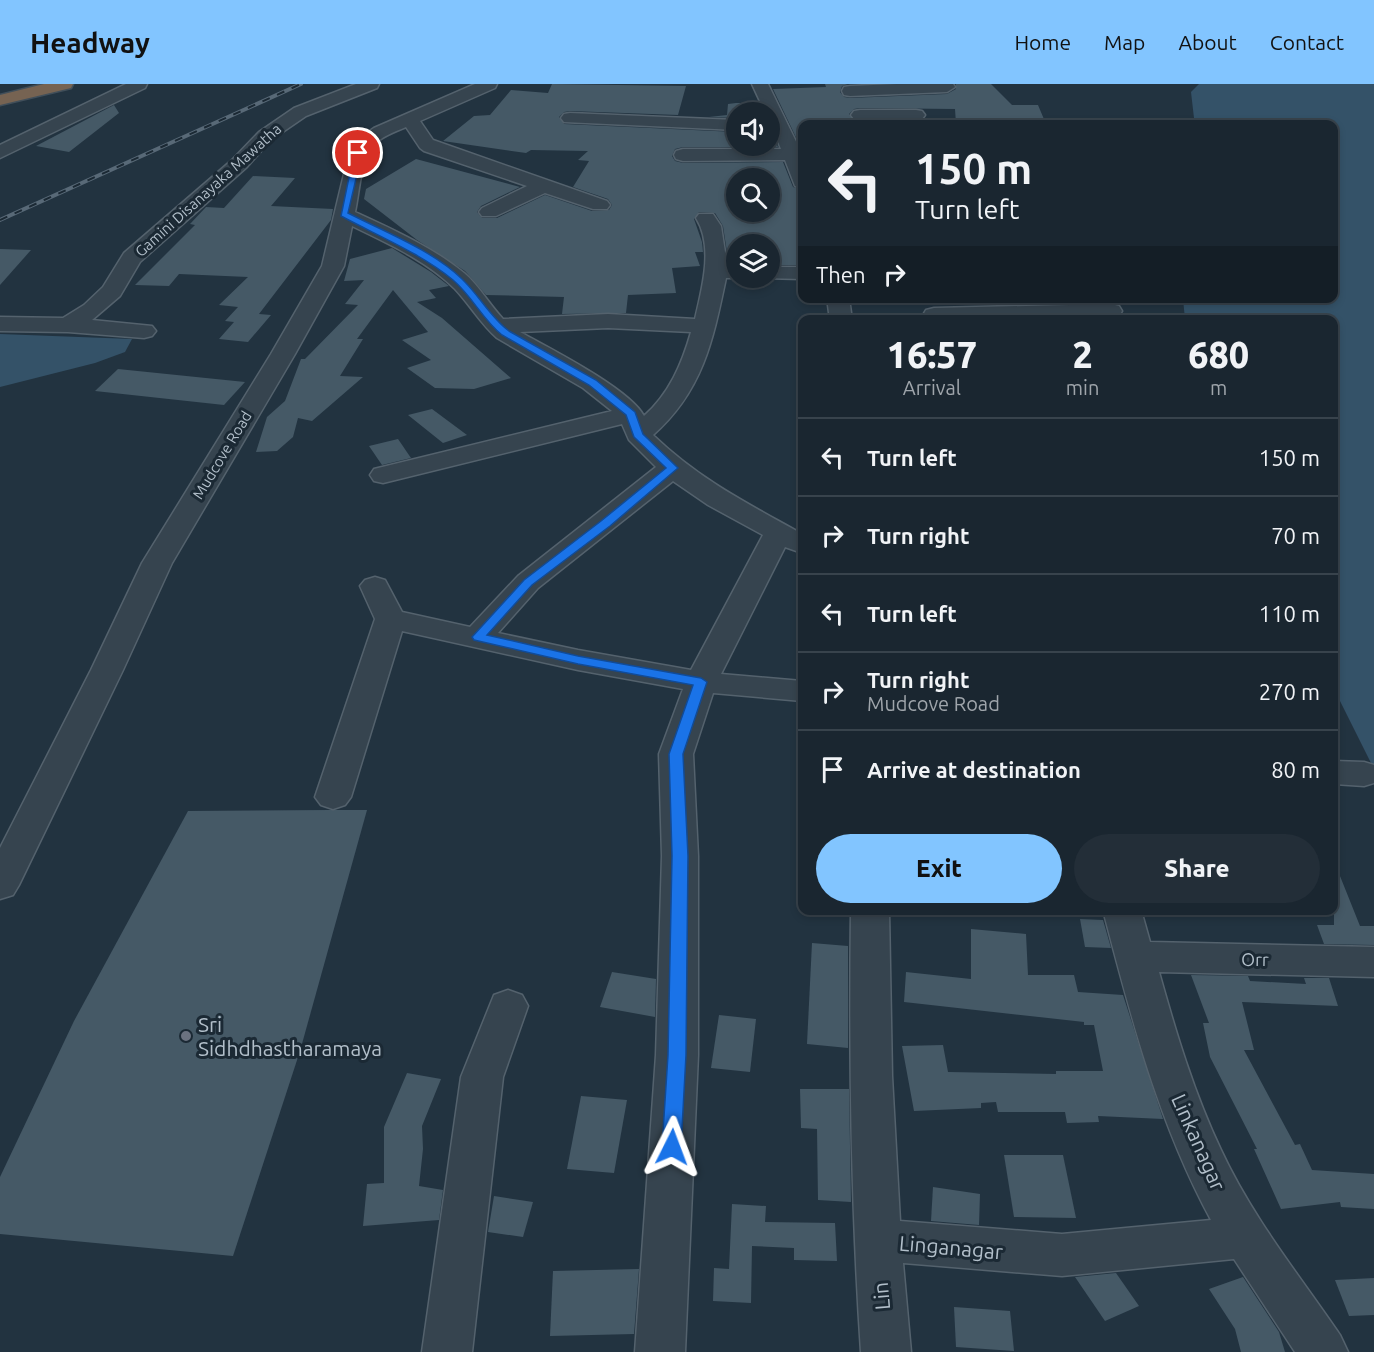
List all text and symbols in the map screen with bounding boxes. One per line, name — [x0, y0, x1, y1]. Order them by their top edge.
text: Headway — [30, 27, 150, 58]
text: Home — [1014, 30, 1071, 54]
text: Map — [1104, 30, 1145, 54]
text: About — [1178, 30, 1237, 54]
text: Contact — [1270, 30, 1344, 54]
map controls — [726, 102, 780, 288]
button: sound — [726, 102, 780, 156]
street label: Gamini Disanayaka Mawatha — [132, 120, 284, 260]
pin — [332, 127, 383, 178]
icon: arrive — [341, 136, 374, 169]
icon: left — [816, 144, 894, 222]
text: 150 m — [915, 145, 1032, 192]
button: search — [726, 168, 780, 222]
text: Turn left — [915, 194, 1019, 224]
button: layers — [726, 234, 780, 288]
icon: right — [878, 258, 911, 291]
text: Then — [816, 262, 866, 287]
text: 16:57 — [887, 334, 977, 375]
text: 2 — [1072, 334, 1093, 375]
text: 680 — [1188, 334, 1249, 375]
text: Arrival — [903, 376, 961, 399]
text: min — [1066, 376, 1099, 399]
text: m — [1210, 376, 1227, 399]
street label: Mudcove Road — [189, 408, 255, 502]
icon: left — [816, 441, 849, 474]
text: Turn left — [867, 445, 957, 470]
text: 150 m — [1259, 445, 1320, 470]
icon: right — [816, 519, 849, 552]
text: Turn right — [867, 523, 969, 548]
text: 70 m — [1271, 523, 1320, 548]
icon: left — [816, 597, 849, 630]
text: Turn left — [867, 601, 957, 626]
text: 110 m — [1259, 601, 1320, 626]
text: Turn right — [867, 667, 969, 692]
icon: right — [816, 675, 849, 708]
text: 270 m — [1259, 679, 1320, 704]
text: Mudcove Road — [867, 692, 1000, 715]
icon: arrive — [816, 753, 849, 786]
text: Arrive at destination — [867, 757, 1081, 782]
text: 80 m — [1271, 757, 1320, 782]
button: Exit — [816, 834, 1062, 903]
button: Share — [1074, 834, 1320, 903]
street label: Orr — [1241, 949, 1269, 969]
place label: Sri Sidhdhastharamaya — [198, 1012, 382, 1060]
marker: Sri Sidhdhastharamaya — [179, 1029, 193, 1043]
street label: Linkanagar — [1167, 1090, 1231, 1194]
position arrow — [640, 1115, 704, 1179]
street label: Linganagar — [898, 1231, 1004, 1264]
street label: Lin — [868, 1281, 894, 1311]

